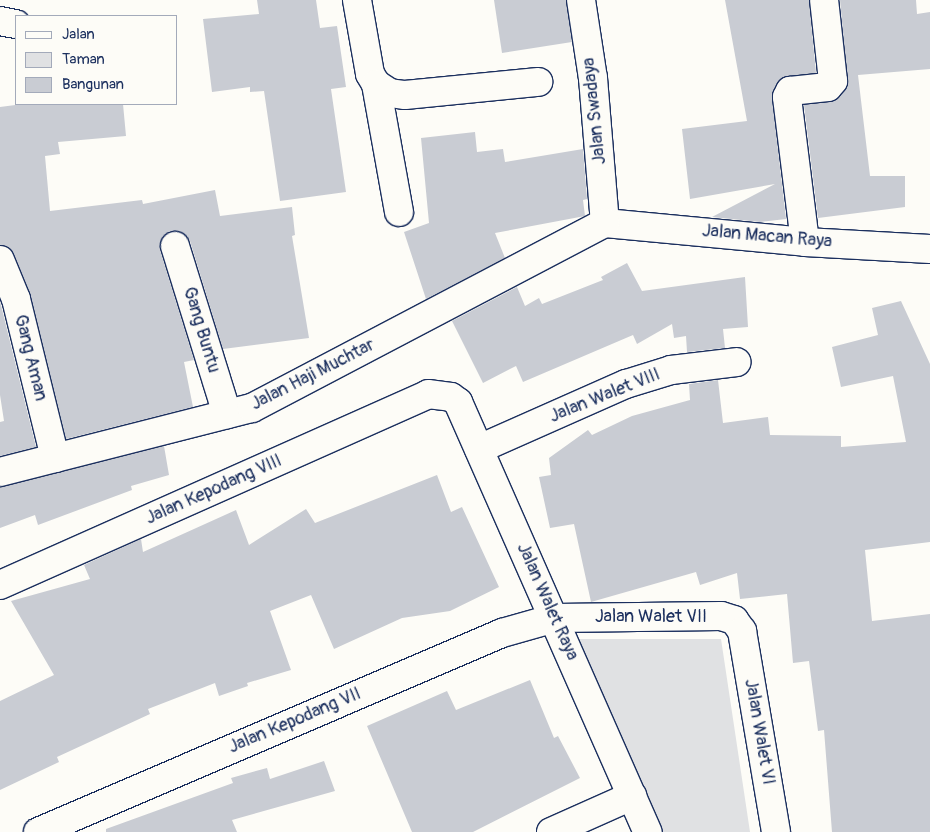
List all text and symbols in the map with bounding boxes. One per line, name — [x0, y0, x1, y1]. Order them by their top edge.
legend — [15, 15, 178, 105]
text: Jalan — [62, 25, 95, 44]
text: Taman — [62, 50, 105, 69]
street label: Jalan Swadaya — [579, 56, 611, 166]
text: Bangunan — [62, 75, 124, 94]
street label: Jalan Macan Raya — [701, 221, 833, 253]
street label: Gang Buntu — [178, 285, 224, 375]
street label: Gang Aman — [9, 313, 51, 403]
street label: Jalan Haji Muchtar — [248, 335, 378, 415]
street label: Jalan Walet VIII — [547, 364, 663, 428]
street label: Jalan Kepodang VIII — [143, 450, 285, 530]
street label: Jalan Walet Raya — [511, 540, 583, 664]
street label: Jalan Walet VII — [595, 606, 707, 628]
street label: Jalan Walet VI — [739, 677, 779, 787]
street label: Jalan Kepodang VII — [225, 683, 365, 759]

